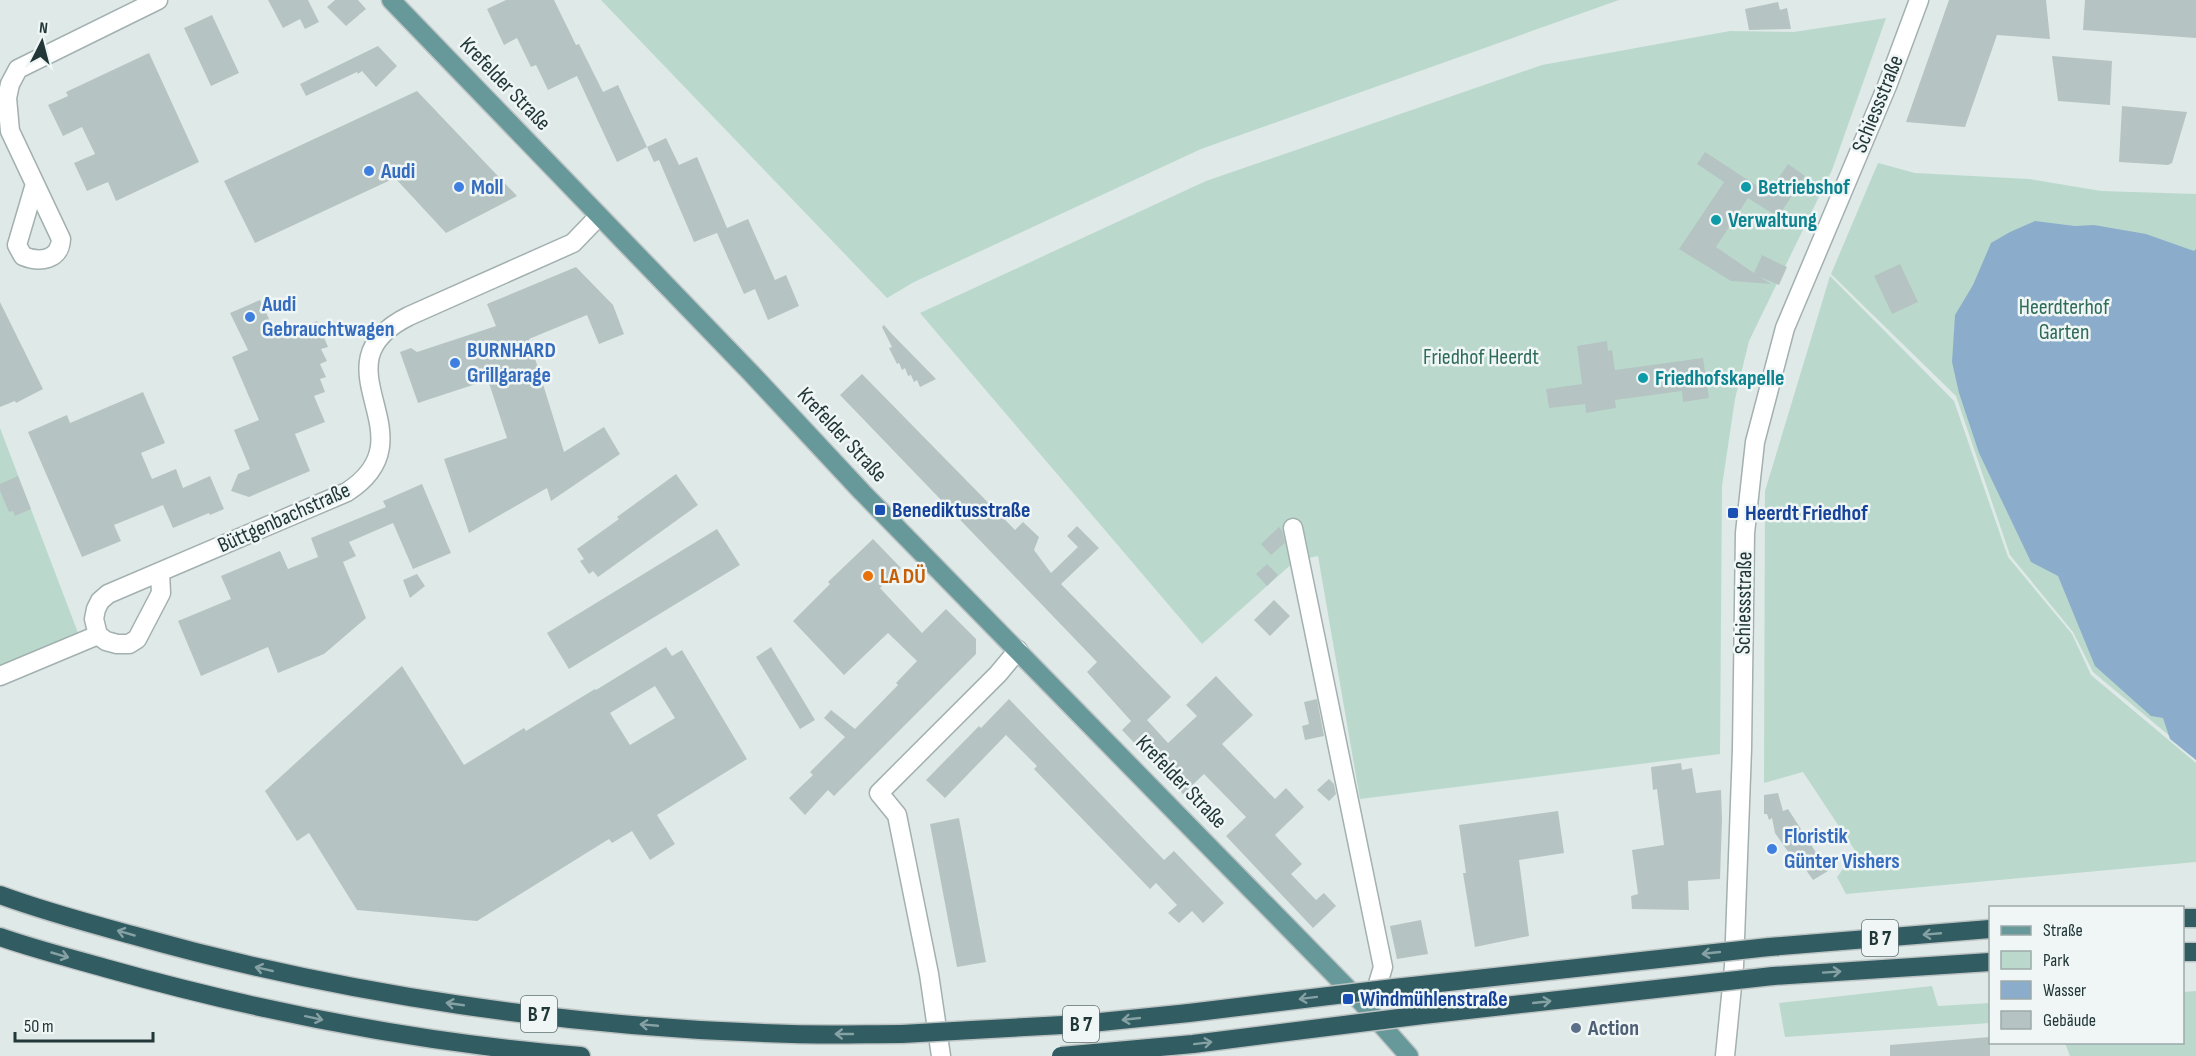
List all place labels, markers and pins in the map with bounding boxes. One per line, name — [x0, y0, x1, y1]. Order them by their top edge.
place label: Audi — [380, 158, 415, 185]
marker: Audi — [362, 164, 376, 178]
place label: Moll — [471, 174, 503, 201]
place label: Betriebshof — [1758, 174, 1851, 201]
marker: Moll — [452, 180, 466, 194]
marker: Betriebshof — [1739, 180, 1753, 194]
place label: Verwaltung — [1728, 207, 1817, 234]
marker: Verwaltung — [1709, 213, 1723, 227]
place label: Audi Gebrauchtwagen — [261, 291, 394, 343]
marker: Audi Gebrauchtwagen — [243, 310, 257, 324]
place label: BURNHARD Grillgarage — [467, 337, 556, 389]
marker: BURNHARD Grillgarage — [448, 356, 462, 370]
place label: Friedhofskapelle — [1655, 365, 1784, 392]
marker: Friedhofskapelle — [1636, 371, 1650, 385]
place label: Benediktusstraße — [892, 497, 1030, 524]
place label: Heerdt Friedhof — [1745, 500, 1869, 527]
marker: Benediktusstraße — [873, 503, 887, 517]
marker: Heerdt Friedhof — [1726, 506, 1740, 520]
place label: LA DÜ — [880, 563, 926, 590]
marker: LA DÜ — [861, 569, 875, 583]
place label: Floristik Günter Vishers — [1784, 823, 1900, 875]
marker: Floristik Günter Vishers — [1765, 842, 1779, 856]
place label: Windmühlenstraße — [1360, 986, 1508, 1013]
marker: Windmühlenstraße — [1341, 992, 1355, 1006]
place label: Action — [1587, 1015, 1639, 1042]
marker: Action — [1569, 1021, 1583, 1035]

